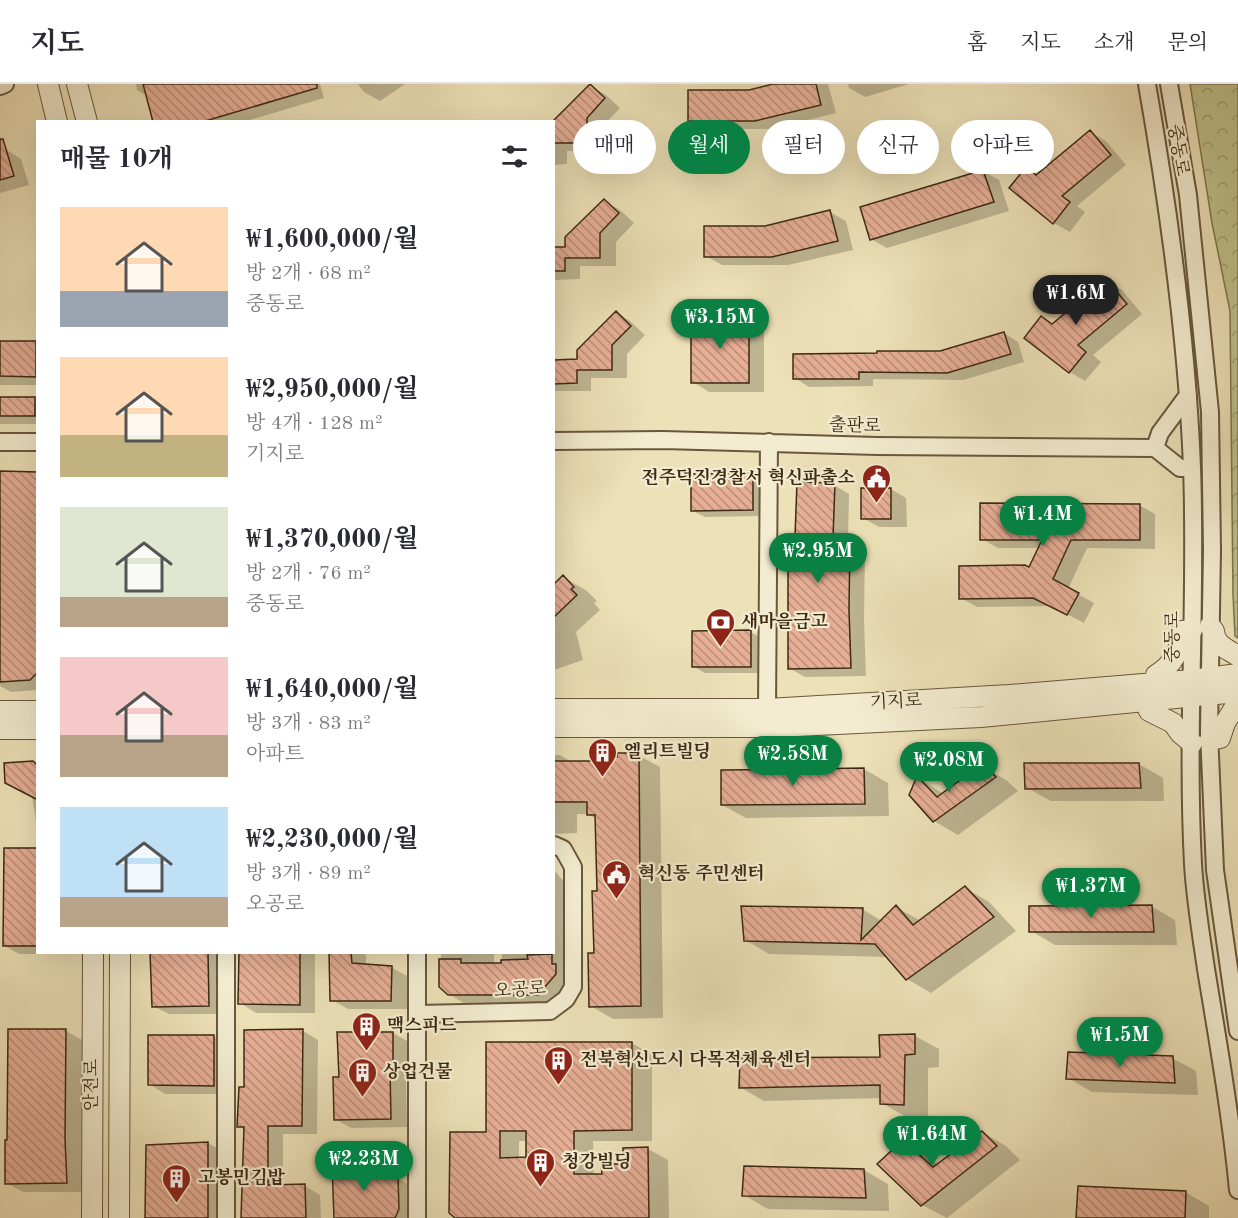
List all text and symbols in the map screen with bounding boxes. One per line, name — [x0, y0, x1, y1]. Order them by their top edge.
text: 지도 — [30, 31, 84, 59]
text: 홈 — [967, 33, 987, 54]
text: 지도 — [1020, 33, 1061, 54]
text: 소개 — [1094, 33, 1134, 54]
text: 문의 — [1167, 33, 1208, 54]
chip: 매매 — [573, 120, 656, 174]
chip: 월세 — [668, 120, 750, 174]
chip: 필터 — [762, 120, 845, 174]
chip: 신규 — [857, 120, 939, 174]
chip: 아파트 — [951, 120, 1054, 174]
street label: 중동로 — [1165, 123, 1192, 177]
icon: filters — [498, 140, 531, 173]
text: 매물 10개 — [60, 147, 173, 173]
text: ₩1,600,000/월 — [246, 227, 418, 253]
icon: home — [108, 231, 180, 303]
text: 방 2개 · 68 m² — [246, 264, 371, 284]
pin: ₩1.6M — [1034, 275, 1118, 326]
text: ₩1.6M — [1047, 284, 1105, 304]
text: 중동로 — [246, 295, 304, 315]
pin: ₩3.15M — [671, 299, 769, 350]
text: ₩3.15M — [685, 308, 755, 328]
text: ₩2,950,000/월 — [246, 377, 418, 403]
icon: home — [108, 381, 180, 453]
text: 방 4개 · 128 m² — [246, 414, 383, 434]
street label: 출판로 — [829, 414, 881, 436]
text: 기지로 — [246, 445, 304, 465]
public building icon: 전주덕진경찰서 혁신파출소 — [860, 462, 892, 504]
place label: 전주덕진경찰서 혁신파출소 — [641, 467, 856, 487]
pin: ₩1.4M — [1001, 496, 1085, 547]
text: ₩1.4M — [1014, 505, 1072, 525]
text: ₩1,370,000/월 — [246, 527, 418, 553]
icon: home — [108, 531, 180, 603]
pin: ₩2.95M — [769, 533, 867, 584]
text: ₩2.95M — [783, 542, 853, 562]
text: 방 2개 · 76 m² — [246, 564, 371, 584]
text: 중동로 — [246, 595, 304, 615]
bank icon: 새마을금고 — [704, 606, 736, 648]
place label: 새마을금고 — [741, 611, 829, 631]
street label: 중동로 — [1163, 611, 1182, 663]
text: ₩1,640,000/월 — [246, 677, 418, 703]
icon: home — [108, 681, 180, 753]
street label: 기지로 — [869, 691, 923, 712]
text: 방 3개 · 83 m² — [246, 714, 371, 734]
building icon: 엘리트빌딩 — [587, 736, 619, 778]
pin: ₩2.58M — [744, 736, 842, 787]
place label: 엘리트빌딩 — [624, 741, 711, 761]
pin: ₩2.08M — [900, 742, 998, 793]
text: 아파트 — [246, 745, 304, 765]
text: ₩2.58M — [758, 745, 828, 765]
text: ₩2.08M — [914, 751, 984, 771]
text: ₩2,230,000/월 — [246, 827, 418, 853]
icon: home — [108, 831, 180, 903]
public building icon: 혁신동 주민센터 — [601, 858, 633, 900]
place label: 혁신동 주민센터 — [638, 863, 765, 883]
text: 방 3개 · 89 m² — [246, 864, 371, 884]
pin: ₩1.37M — [1042, 868, 1140, 919]
text: ₩1.37M — [1056, 877, 1126, 897]
text: 오공로 — [246, 895, 304, 915]
street label: 오공로 — [493, 978, 547, 1001]
building icon: 맥스피드 — [350, 1010, 382, 1052]
place label: 맥스피드 — [387, 1015, 457, 1035]
pin: ₩1.5M — [1078, 1017, 1162, 1068]
text: ₩1.5M — [1091, 1026, 1149, 1046]
building icon: 전북혁신도시 다목적체육센터 — [543, 1044, 575, 1086]
place label: 전북혁신도시 다목적체육센터 — [580, 1049, 811, 1069]
building icon: 상업건물 — [346, 1056, 378, 1098]
street label: 안전로 — [82, 1059, 101, 1111]
place label: 상업건물 — [383, 1061, 453, 1081]
pin: ₩1.64M — [883, 1116, 981, 1167]
text: ₩1.64M — [897, 1125, 967, 1145]
pin: ₩2.23M — [315, 1141, 413, 1192]
building icon: 청강빌딩 — [525, 1146, 557, 1188]
text: ₩2.23M — [329, 1150, 399, 1170]
place label: 청강빌딩 — [562, 1151, 632, 1171]
building icon: 고봉민김밥 — [161, 1162, 193, 1204]
place label: 고봉민김밥 — [198, 1167, 286, 1187]

